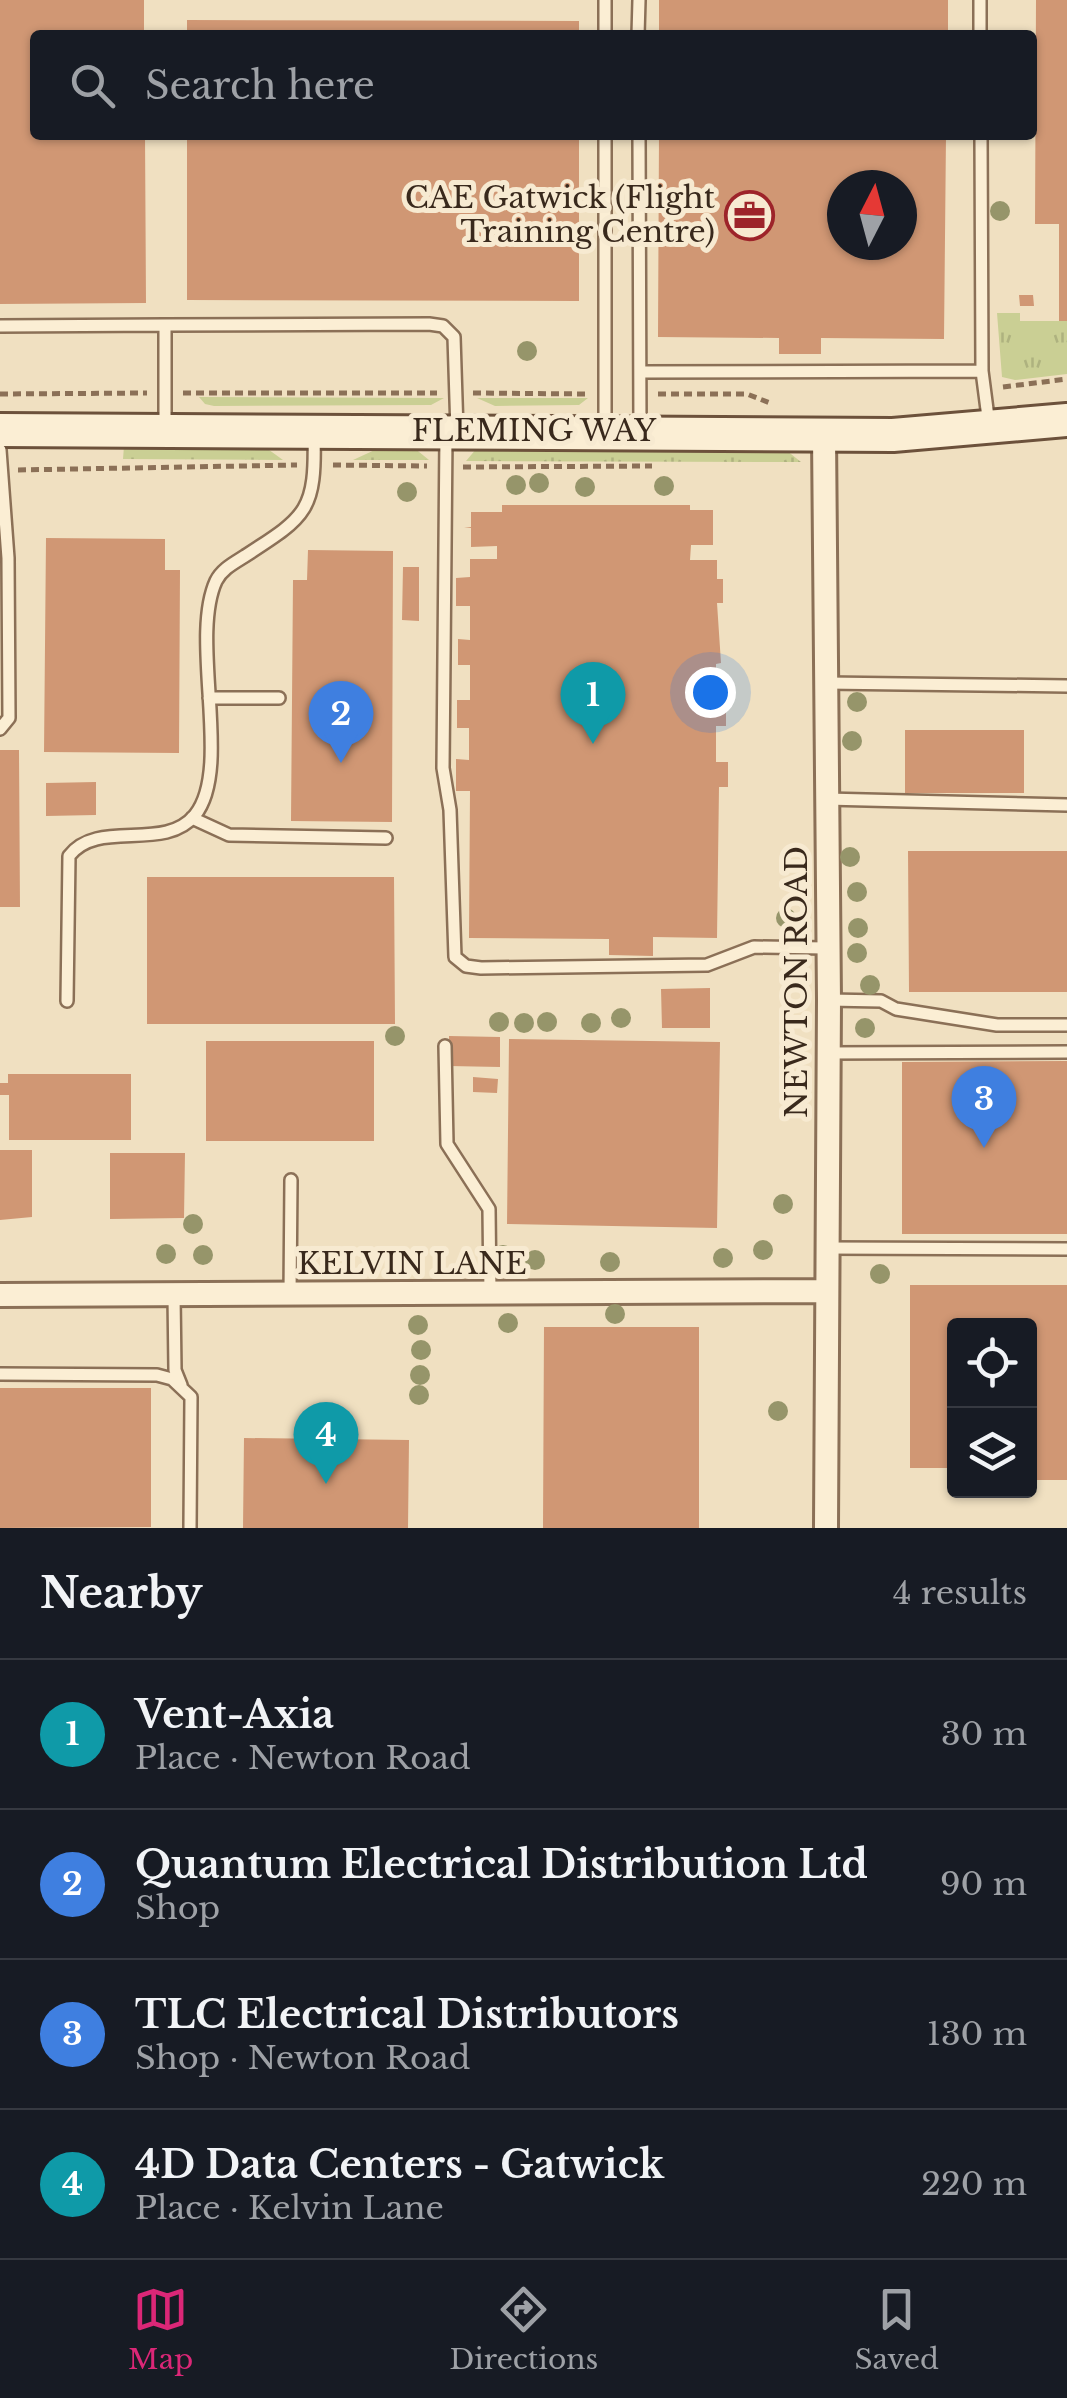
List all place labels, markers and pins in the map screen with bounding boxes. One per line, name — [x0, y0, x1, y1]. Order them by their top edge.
place label: CAE Gatwick (Flight Training Centre) — [405, 179, 716, 250]
office icon: CAE Gatwick (Flight Training Centre) — [724, 189, 776, 241]
pin: 1 — [560, 662, 626, 744]
pin: 2 — [308, 680, 374, 763]
pin: 3 — [952, 1066, 1016, 1148]
pin: 4 — [294, 1402, 358, 1484]

